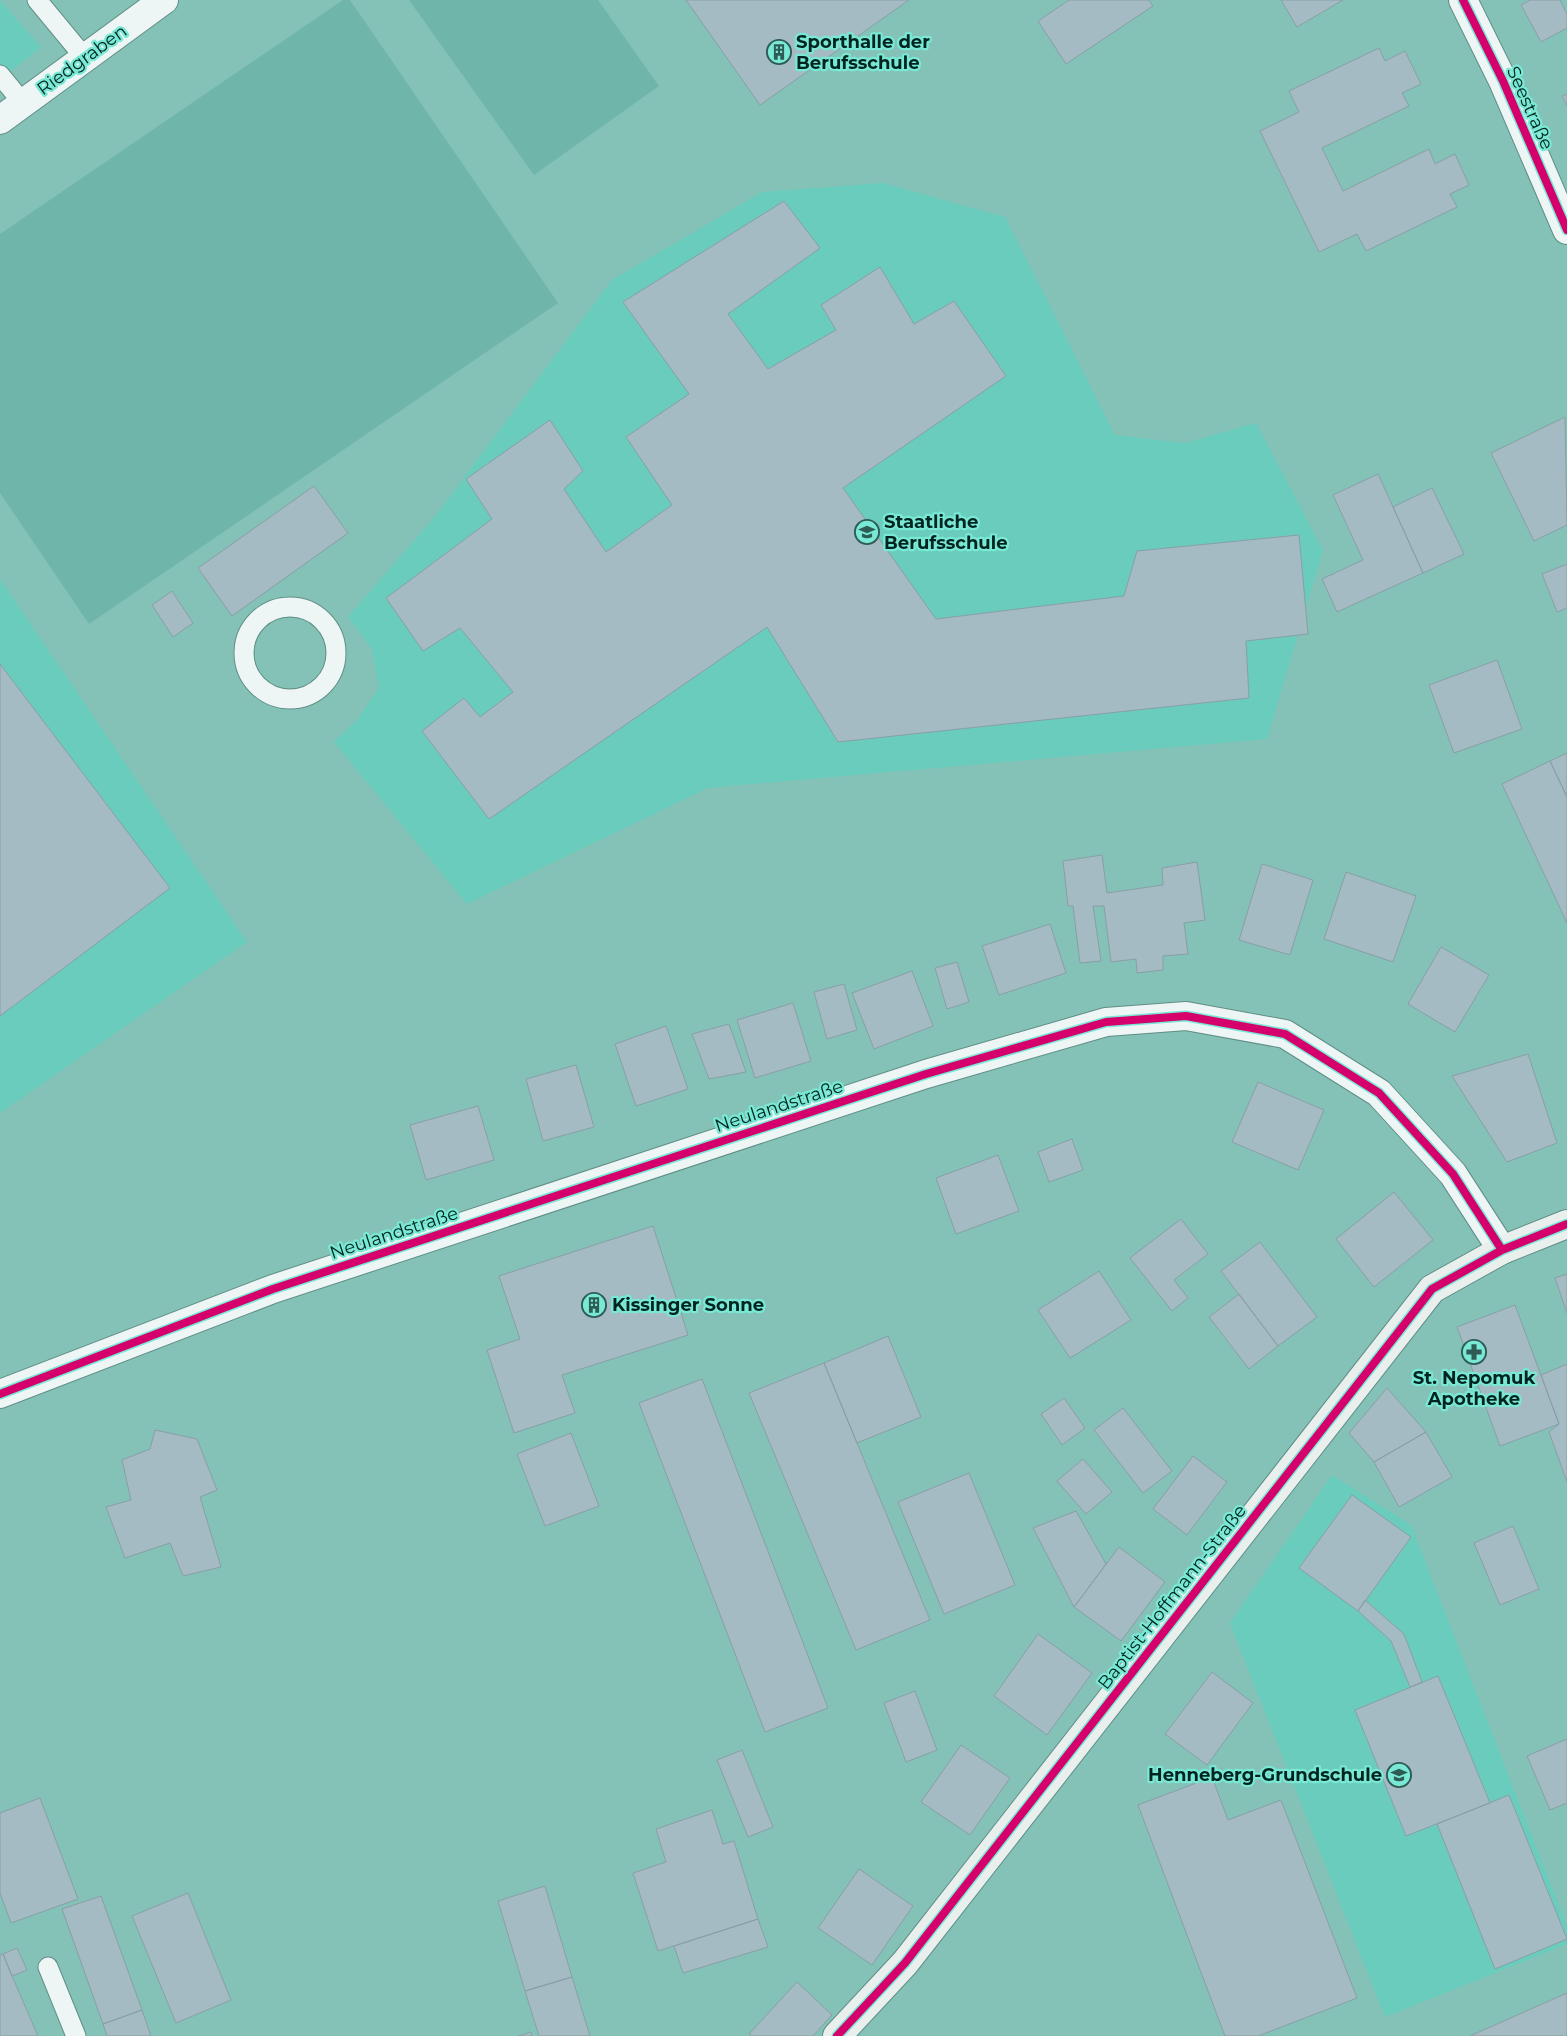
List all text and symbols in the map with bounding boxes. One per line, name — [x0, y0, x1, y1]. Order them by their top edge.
street label: Riedgraben — [33, 20, 131, 100]
place label: Sporthalle der Berufsschule — [796, 31, 930, 74]
building icon: Sporthalle der Berufsschule — [766, 39, 792, 65]
street label: Seestraße — [1502, 63, 1558, 153]
place label: Staatliche Berufsschule — [884, 511, 1008, 554]
school or university icon: Staatliche Berufsschule — [854, 519, 880, 545]
street label: Neulandstraße — [712, 1075, 846, 1137]
street label: Neulandstraße — [327, 1202, 461, 1264]
building icon: Kissinger Sonne — [581, 1292, 607, 1318]
place label: Kissinger Sonne — [612, 1294, 764, 1316]
pharmacy icon: St. Nepomuk Apotheke — [1461, 1339, 1487, 1365]
place label: St. Nepomuk Apotheke — [1413, 1367, 1535, 1410]
street label: Baptist-Hoffmann-Straße — [1093, 1500, 1251, 1694]
school or university icon: Henneberg-Grundschule — [1386, 1762, 1412, 1788]
place label: Henneberg-Grundschule — [1148, 1764, 1382, 1786]

